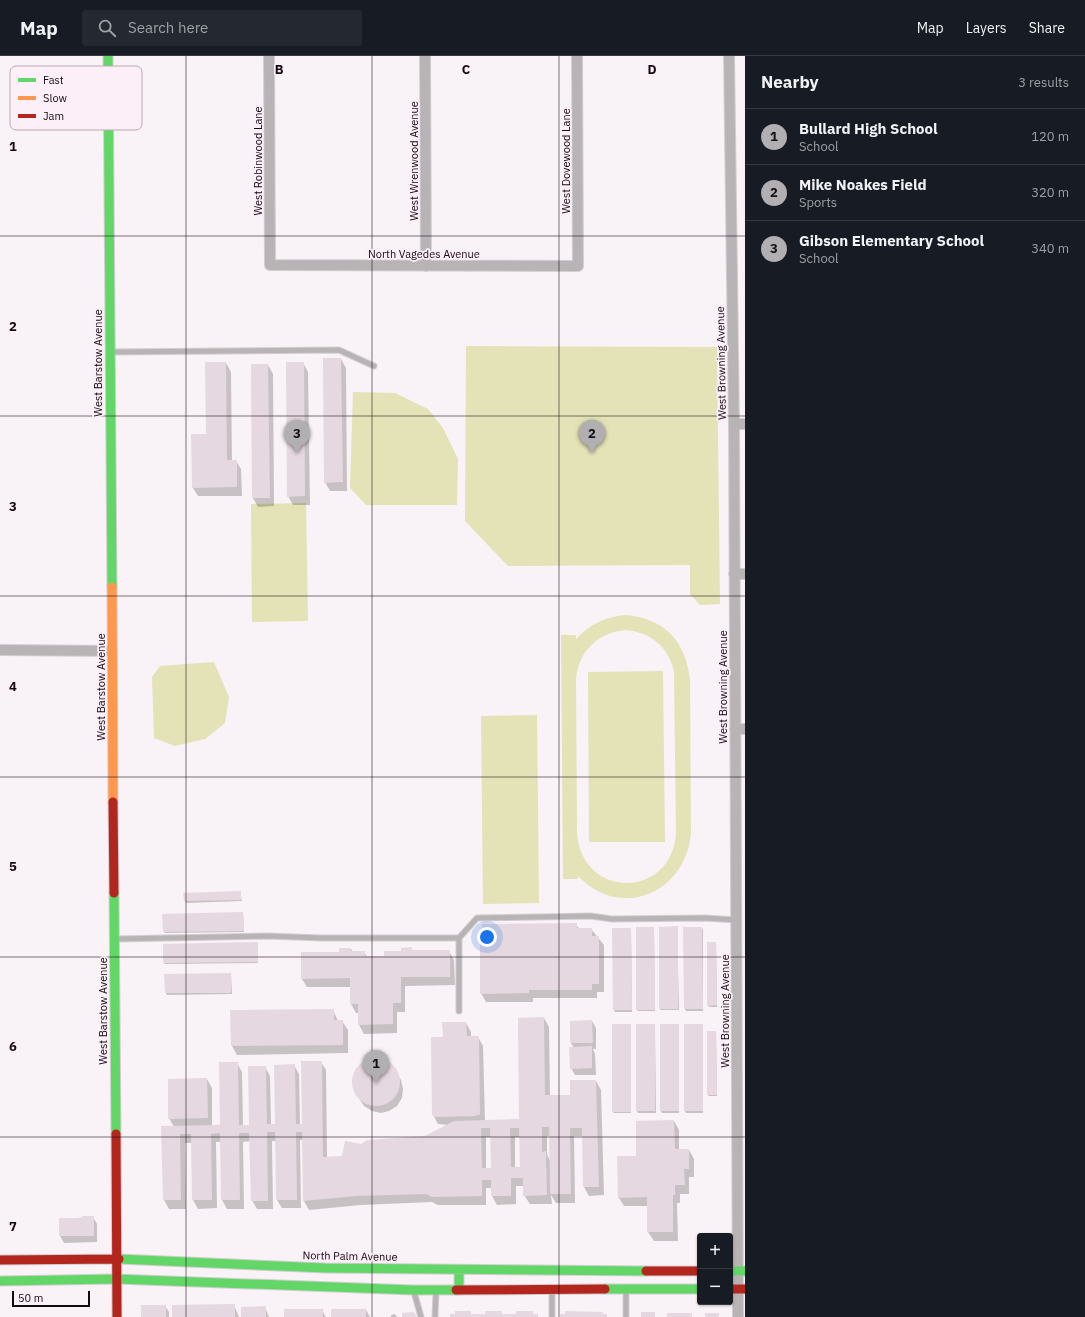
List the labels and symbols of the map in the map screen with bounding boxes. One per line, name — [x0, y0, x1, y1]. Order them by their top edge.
text: B — [275, 61, 284, 78]
text: C — [462, 61, 471, 78]
text: D — [647, 61, 657, 78]
legend — [10, 66, 142, 130]
text: Fast — [43, 73, 64, 87]
text: Slow — [43, 91, 67, 105]
street label: West Wrenwood Avenue — [407, 101, 421, 221]
street label: West Robinwood Lane — [251, 106, 265, 216]
street label: West Dovewood Lane — [559, 108, 573, 214]
text: Jam — [43, 109, 64, 123]
text: 1 — [9, 138, 17, 155]
street label: North Vagedes Avenue — [368, 247, 480, 261]
street label: West Browning Avenue — [713, 306, 729, 420]
street label: West Barstow Avenue — [91, 309, 105, 417]
text: 2 — [9, 318, 17, 335]
pin: 3 — [284, 420, 310, 453]
pin: 2 — [579, 420, 605, 453]
text: 3 — [9, 498, 17, 515]
street label: West Browning Avenue — [716, 630, 730, 744]
street label: West Barstow Avenue — [94, 633, 108, 741]
text: 4 — [9, 678, 17, 695]
text: 5 — [9, 858, 17, 875]
your location — [477, 927, 497, 947]
street label: West Browning Avenue — [718, 954, 732, 1068]
street label: West Barstow Avenue — [96, 957, 110, 1065]
text: 6 — [9, 1038, 17, 1055]
pin: 1 — [363, 1050, 389, 1083]
text: 7 — [9, 1218, 17, 1235]
street label: North Palm Avenue — [302, 1248, 398, 1264]
scale bar — [12, 1289, 90, 1308]

